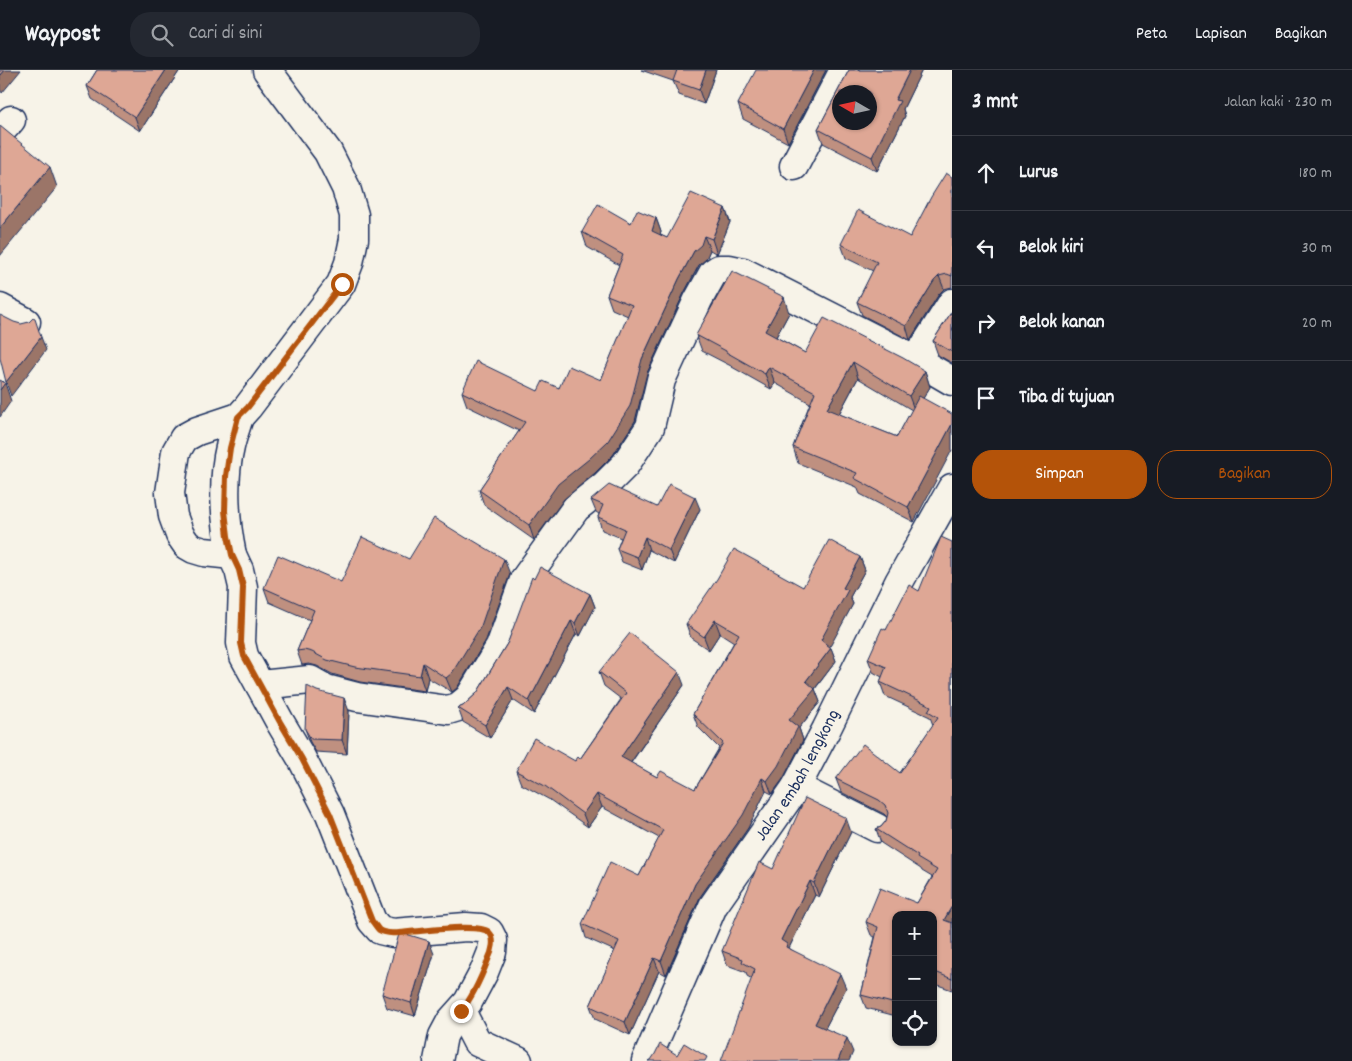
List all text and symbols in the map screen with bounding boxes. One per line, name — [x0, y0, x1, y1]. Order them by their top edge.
search box — [130, 12, 480, 57]
text: Waypost — [25, 18, 100, 52]
icon: search — [148, 21, 176, 49]
text: Cari di sini — [188, 21, 262, 48]
text: Peta — [1136, 22, 1167, 47]
text: Lapisan — [1195, 22, 1247, 47]
text: Bagikan — [1275, 22, 1327, 47]
north arrow — [832, 85, 877, 130]
text: 3 mnt — [972, 88, 1018, 118]
text: Jalan kaki · 230 m — [1224, 91, 1332, 114]
icon: ahead — [972, 159, 1000, 187]
text: Lurus — [1019, 160, 1058, 187]
text: 180 m — [1299, 162, 1332, 185]
icon: left — [972, 234, 1000, 262]
text: Belok kiri — [1019, 235, 1083, 262]
text: 30 m — [1302, 237, 1332, 260]
route start — [331, 273, 354, 296]
icon: right — [972, 309, 1000, 337]
text: Belok kanan — [1019, 310, 1105, 337]
text: 20 m — [1302, 312, 1332, 335]
icon: arrive — [972, 384, 1000, 412]
text: Tiba di tujuan — [1019, 385, 1114, 412]
button: Simpan — [972, 450, 1147, 499]
button: Bagikan — [1157, 450, 1332, 499]
street label: Jalan embah lengkong — [749, 705, 847, 846]
map controls — [892, 911, 937, 1046]
button: + — [892, 911, 937, 956]
button: − — [892, 956, 937, 1001]
route end — [450, 1000, 473, 1023]
button: locate — [892, 1001, 937, 1046]

